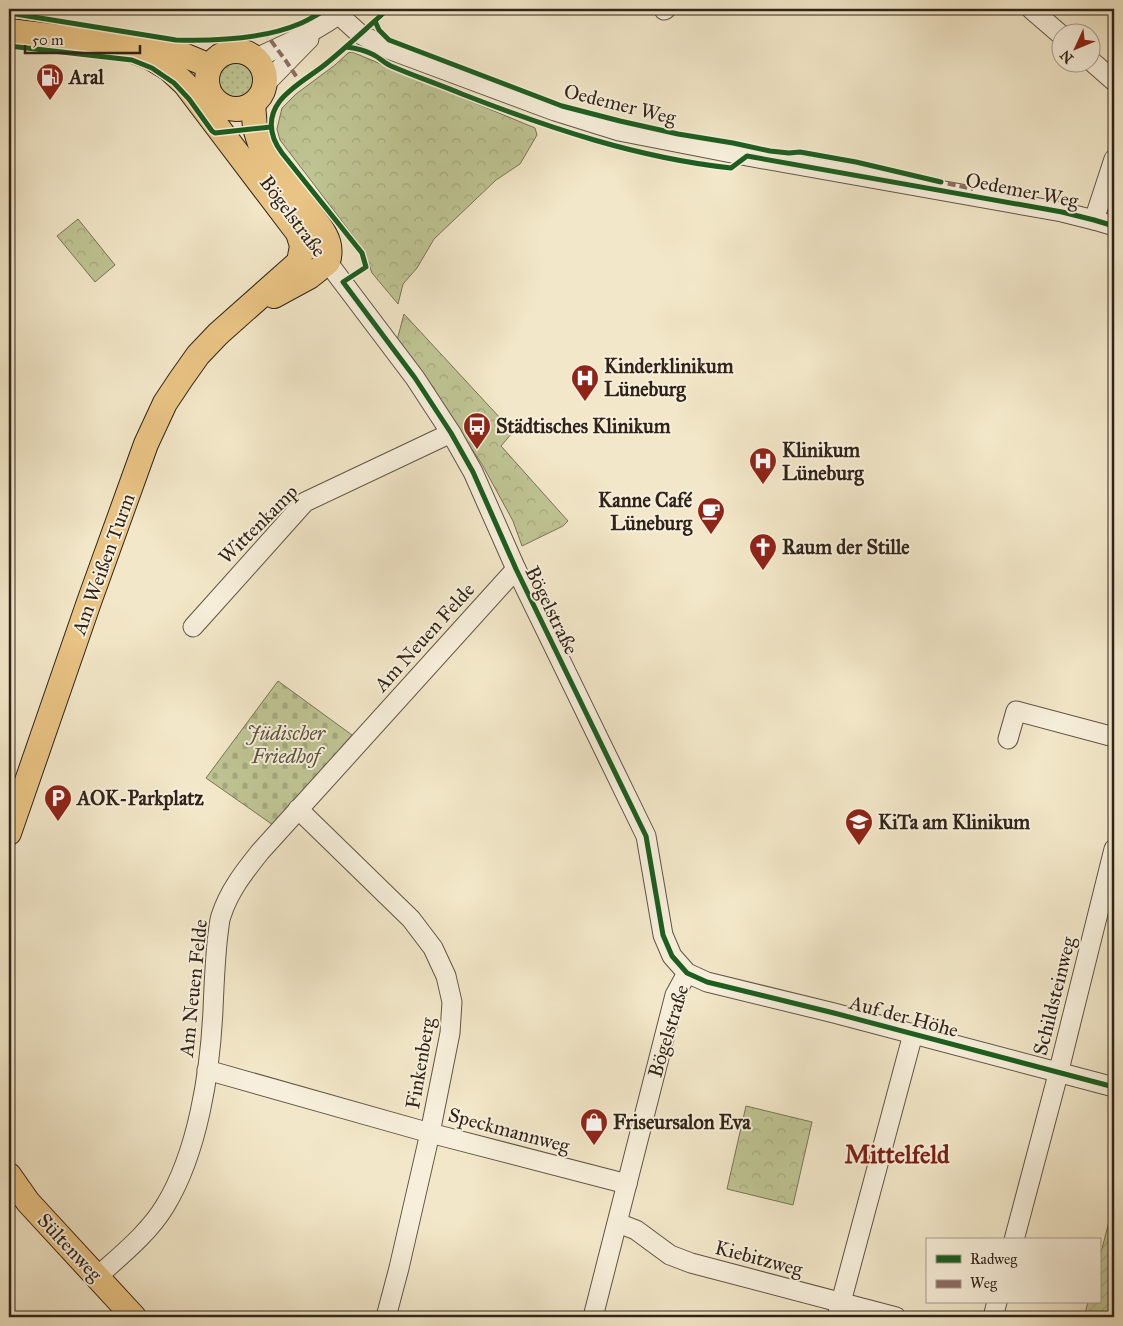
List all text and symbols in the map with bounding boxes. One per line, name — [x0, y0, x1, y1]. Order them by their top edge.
scale bar — [25, 22, 140, 54]
north arrow — [1050, 22, 1100, 72]
text: 50 m — [32, 31, 64, 49]
text: N — [1057, 46, 1077, 67]
fuel station icon: Aral — [35, 62, 65, 101]
place label: Aral — [67, 65, 104, 89]
street label: Oedemer Weg — [561, 78, 679, 131]
street label: Oedemer Weg — [963, 167, 1081, 214]
street label: Bögelstraße — [254, 171, 331, 262]
place label: Kinderklinikum Lüneburg — [604, 354, 734, 402]
hospital icon: Kinderklinikum Lüneburg — [570, 363, 600, 402]
bus stop icon: Städtisches Klinikum — [462, 411, 492, 450]
place label: Städtisches Klinikum — [496, 414, 671, 438]
place label: Klinikum Lüneburg — [782, 438, 864, 486]
hospital icon: Klinikum Lüneburg — [748, 446, 778, 485]
street label: Wittenkamp — [213, 479, 303, 569]
place label: Kanne Café Lüneburg — [598, 488, 693, 536]
street label: Am Weißen Turm — [66, 490, 140, 639]
cafe icon: Kanne Café Lüneburg — [696, 496, 726, 535]
church icon: Raum der Stille — [748, 532, 778, 571]
place label: Raum der Stille — [782, 535, 910, 559]
street label: Bögelstraße — [519, 562, 584, 659]
street label: Am Neuen Felde — [368, 578, 479, 697]
park label: Jüdischer Friedhof — [246, 721, 327, 768]
parking icon: AOK-Parkplatz — [43, 783, 73, 822]
place label: AOK-Parkplatz — [75, 786, 204, 811]
school or university icon: KiTa am Klinikum — [844, 807, 874, 846]
place label: KiTa am Klinikum — [878, 810, 1030, 834]
street label: Am Neuen Felde — [174, 918, 212, 1059]
street label: Schildsteinweg — [1028, 934, 1081, 1058]
street label: Bögelstraße — [643, 982, 694, 1080]
street label: Auf der Höhe — [846, 990, 961, 1042]
street label: Finkenberg — [400, 1015, 441, 1111]
street label: Speckmannweg — [445, 1102, 573, 1159]
shop icon: Friseursalon Eva — [579, 1107, 609, 1146]
place label: Friseursalon Eva — [613, 1110, 751, 1134]
district label: Mittelfeld — [844, 1139, 950, 1170]
street label: Sültenweg — [32, 1208, 108, 1287]
street label: Kiebitzweg — [712, 1235, 806, 1282]
legend — [926, 1238, 1100, 1304]
text: Radweg — [970, 1250, 1018, 1268]
text: Weg — [970, 1274, 998, 1292]

